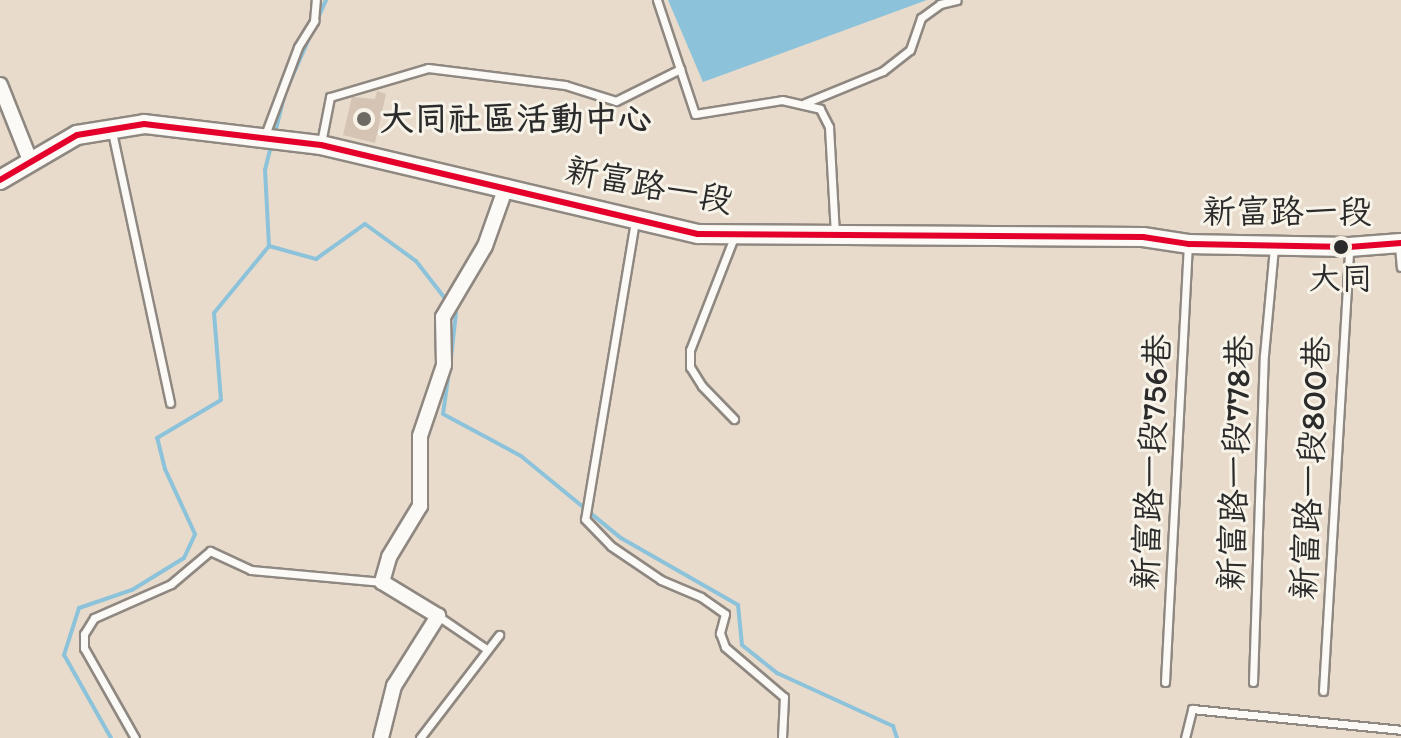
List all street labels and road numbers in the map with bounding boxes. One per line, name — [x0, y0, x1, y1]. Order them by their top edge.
street label: 新富路一段 — [562, 149, 736, 221]
street label: 新富路一段 — [1202, 192, 1372, 232]
street label: 新富路一段756巷 — [1124, 333, 1178, 591]
street label: 新富路一段778巷 — [1210, 334, 1260, 592]
street label: 新富路一段800巷 — [1283, 335, 1337, 601]

